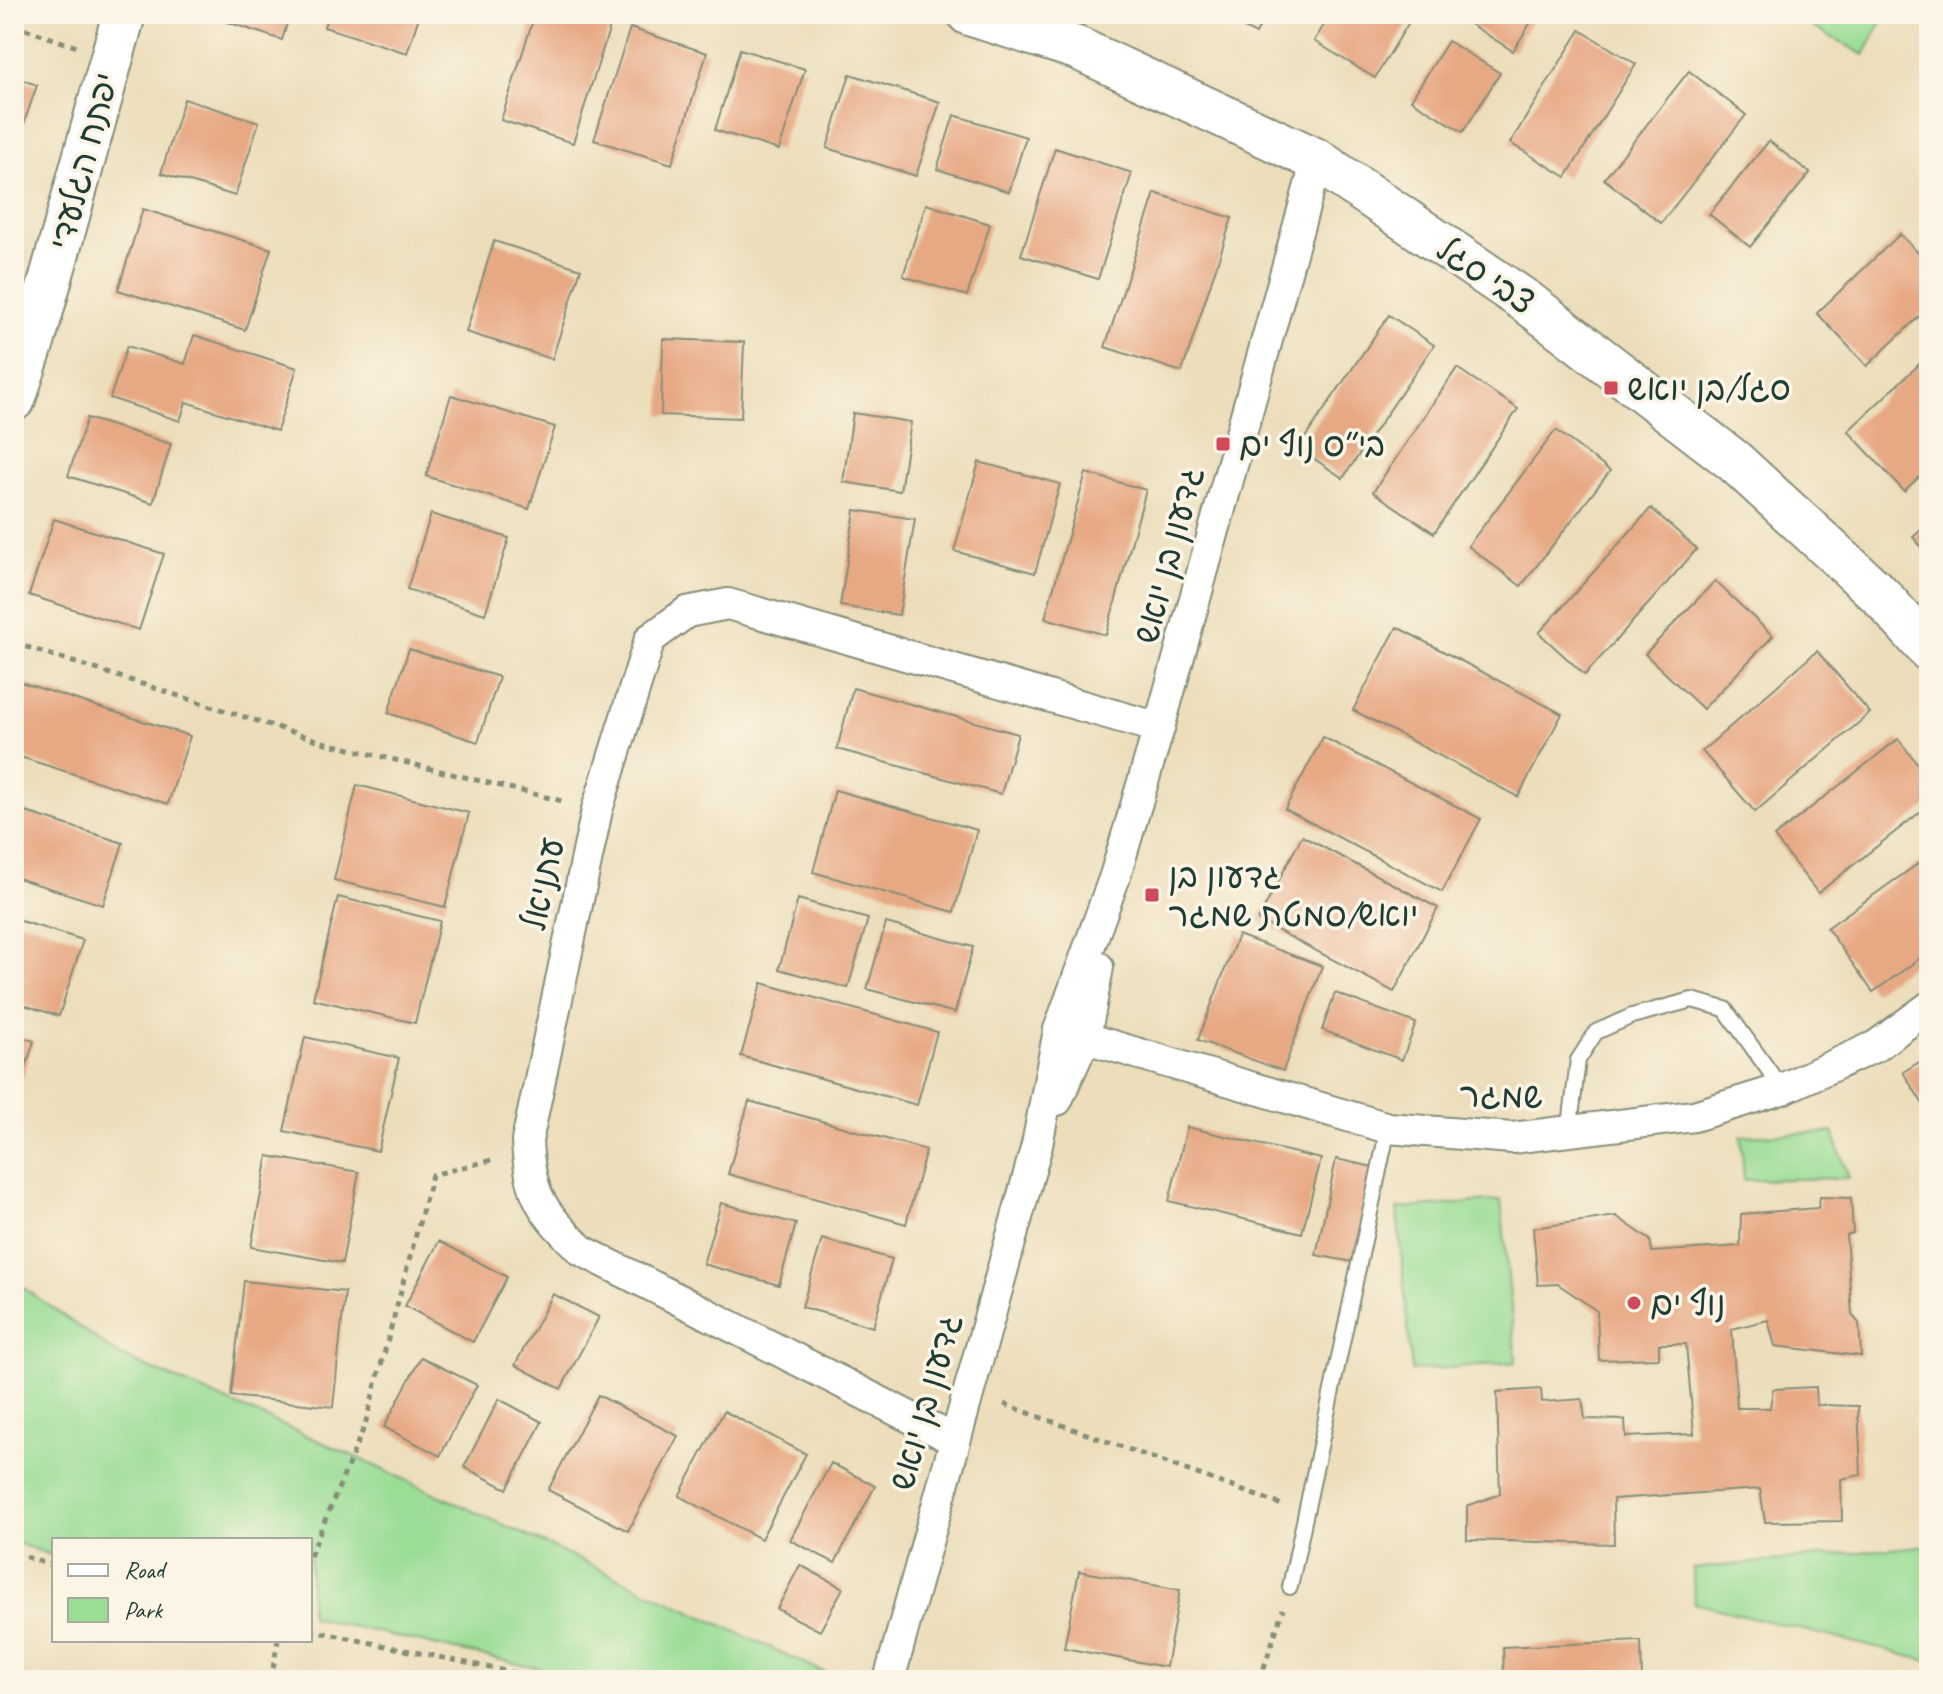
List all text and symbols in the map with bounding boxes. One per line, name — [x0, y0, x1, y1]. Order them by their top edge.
street label: יפתח הגלעדי — [39, 68, 128, 254]
street label: צבי סגל — [1429, 227, 1543, 324]
place label: סגל/בן יואש — [1627, 367, 1791, 410]
marker: סגל/בן יואש — [1602, 379, 1620, 397]
place label: בי״ס נוף ים — [1239, 423, 1385, 466]
marker: בי״ס נוף ים — [1214, 435, 1232, 453]
street label: גדעון בן יואש — [1124, 462, 1213, 649]
street label: עתניאל — [512, 834, 573, 934]
place label: גדעון בן יואש/סמטת שמגר — [1168, 854, 1418, 936]
marker: גדעון בן יואש/סמטת שמגר — [1143, 886, 1161, 904]
street label: שמגר — [1459, 1073, 1543, 1118]
place label: נוף ים — [1650, 1282, 1726, 1325]
marker: נוף ים — [1625, 1294, 1643, 1312]
street label: גדעון בן יואש — [880, 1309, 971, 1495]
legend — [52, 1538, 312, 1642]
text: Road — [124, 1555, 168, 1585]
text: Park — [124, 1595, 164, 1625]

